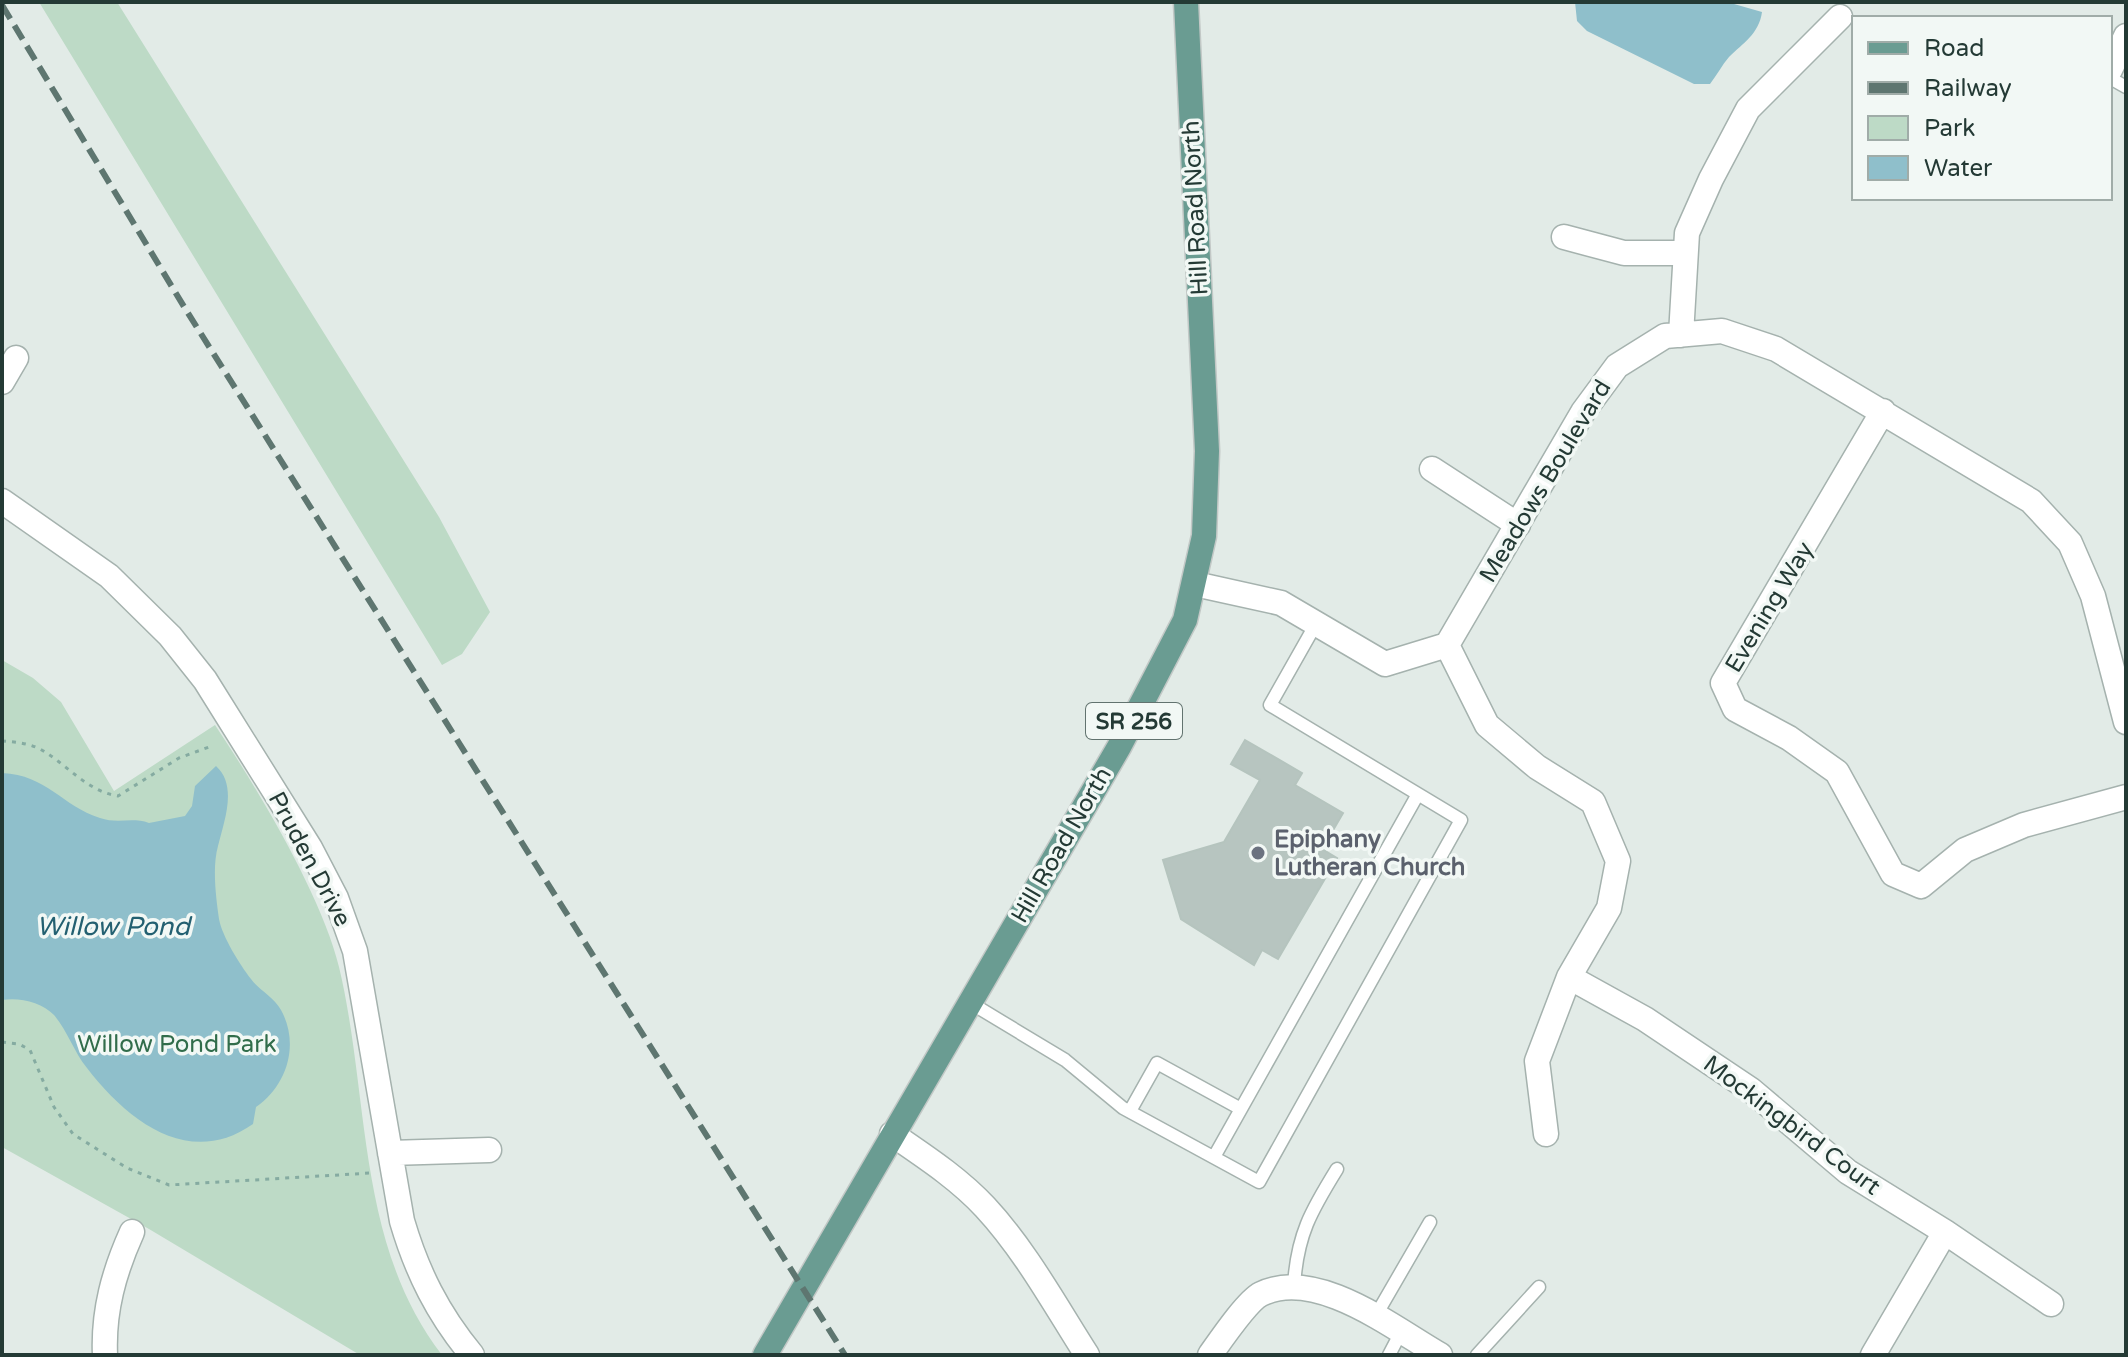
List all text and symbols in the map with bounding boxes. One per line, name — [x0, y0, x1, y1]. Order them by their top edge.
legend — [1852, 16, 2112, 200]
text: Road — [1924, 34, 1984, 63]
text: Railway — [1924, 74, 2012, 103]
text: Park — [1924, 114, 1975, 143]
street label: Hill Road North — [1176, 120, 1215, 296]
text: Water — [1924, 154, 1993, 183]
street label: Meadows Boulevard — [1473, 375, 1617, 588]
street label: Evening Way — [1719, 537, 1820, 678]
road number: SR 256 — [1086, 703, 1182, 739]
street label: Hill Road North — [1005, 762, 1118, 928]
street label: Pruden Drive — [262, 787, 357, 932]
place label: Epiphany Lutheran Church — [1274, 825, 1465, 882]
marker: Epiphany Lutheran Church — [1249, 844, 1267, 862]
water label: Willow Pond — [36, 911, 192, 942]
park label: Willow Pond Park — [77, 1030, 277, 1059]
street label: Mockingbird Court — [1697, 1049, 1886, 1201]

